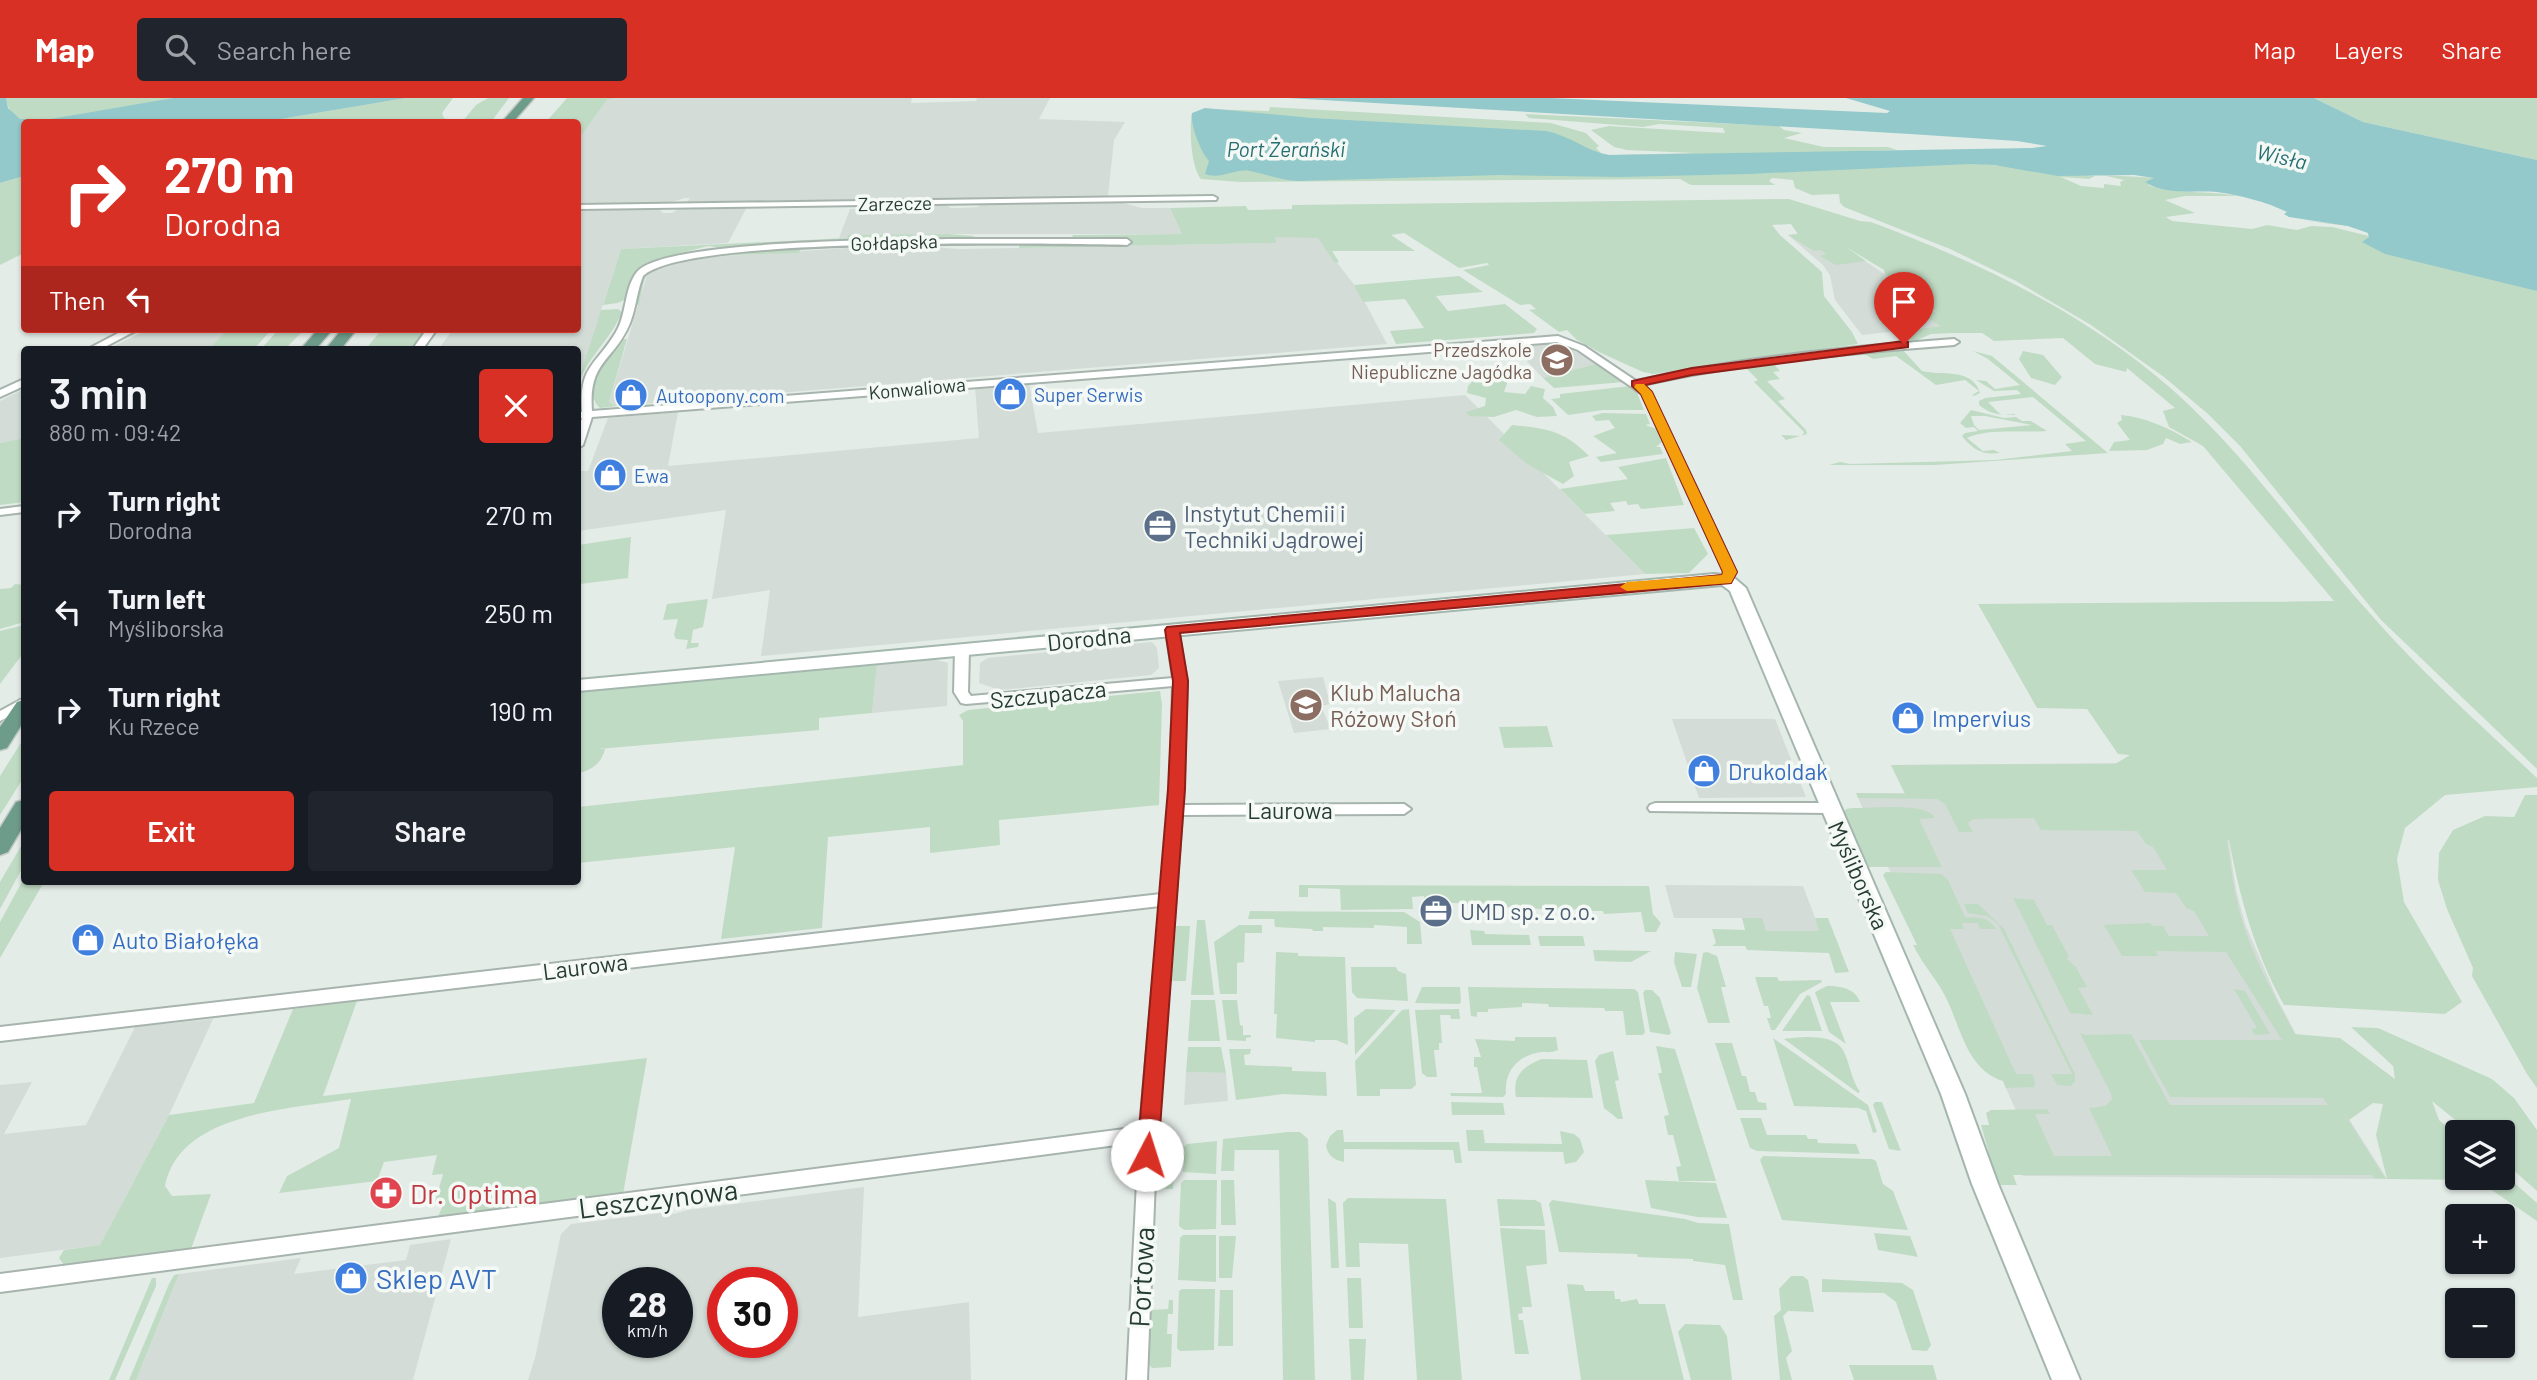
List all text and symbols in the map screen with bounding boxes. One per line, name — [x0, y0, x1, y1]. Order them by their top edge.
search box — [137, 18, 627, 81]
text: Map — [35, 29, 95, 69]
icon: search — [161, 30, 199, 68]
text: Search here — [217, 34, 352, 65]
text: Map — [2253, 35, 2296, 64]
text: Layers — [2334, 35, 2403, 64]
text: Share — [2441, 35, 2502, 64]
water label: Port Żerański — [1227, 136, 1346, 161]
water label: Wisła — [2254, 138, 2310, 174]
text: 270 m — [164, 144, 294, 203]
icon: right — [49, 147, 140, 238]
street label: Zarzecze — [858, 191, 932, 215]
text: Dorodna — [164, 204, 281, 242]
street label: Gołdapska — [850, 229, 938, 255]
pin — [1874, 272, 1934, 344]
icon: left — [120, 280, 158, 318]
icon: arrive — [1885, 283, 1923, 321]
text: Then — [49, 284, 106, 315]
place label: Przedszkole Niepubliczne Jagódka — [1351, 338, 1532, 383]
school or university icon: Przedszkole Niepubliczne Jagódka — [1538, 341, 1576, 379]
text: 3 min — [49, 367, 148, 417]
button: close — [479, 369, 553, 443]
street label: Konwaliowa — [868, 372, 966, 404]
shop icon: Super Serwis — [991, 375, 1029, 413]
shop icon: Autoopony.com — [612, 376, 650, 414]
place label: Super Serwis — [1034, 383, 1143, 406]
place label: Autoopony.com — [656, 384, 785, 407]
text: 880 m · 09:42 — [49, 418, 181, 446]
shop icon: Ewa — [591, 456, 629, 494]
place label: Ewa — [634, 464, 669, 487]
text: Turn right — [108, 485, 221, 516]
icon: right — [49, 495, 87, 533]
text: 270 m — [485, 499, 553, 530]
place label: Instytut Chemii i Techniki Jądrowej — [1184, 499, 1364, 553]
office icon: Instytut Chemii i Techniki Jądrowej — [1141, 507, 1179, 545]
text: Dorodna — [108, 516, 192, 544]
text: Turn left — [108, 583, 206, 614]
icon: left — [49, 593, 87, 631]
text: 250 m — [484, 597, 553, 628]
text: Myśliborska — [108, 614, 224, 642]
street label: Dorodna — [1046, 620, 1132, 656]
street label: Szczupacza — [988, 674, 1108, 714]
place label: Klub Malucha Różowy Słoń — [1330, 678, 1461, 732]
text: Turn right — [108, 681, 221, 712]
school or university icon: Klub Malucha Różowy Słoń — [1287, 686, 1325, 724]
icon: right — [49, 691, 87, 729]
text: 190 m — [489, 695, 553, 726]
shop icon: Impervius — [1889, 699, 1927, 737]
place label: Impervius — [1932, 704, 2031, 732]
text: Ku Rzece — [108, 712, 200, 740]
shop icon: Drukoldak — [1685, 752, 1723, 790]
place label: Drukoldak — [1728, 757, 1828, 785]
button: Exit — [49, 791, 294, 871]
button: Share — [308, 791, 553, 871]
street label: Laurowa — [1247, 796, 1333, 824]
street label: Myśliborska — [1823, 816, 1895, 934]
office icon: UMD sp. z o.o. — [1417, 892, 1455, 930]
place label: UMD sp. z o.o. — [1460, 897, 1596, 925]
shop icon: Auto Białołęka — [69, 921, 107, 959]
place label: Auto Białołęka — [112, 926, 259, 954]
street label: Laurowa — [541, 947, 629, 985]
position arrow — [1110, 1118, 1184, 1192]
map controls — [2445, 1120, 2515, 1358]
button: layers — [2445, 1120, 2515, 1190]
street label: Leszczynowa — [576, 1171, 740, 1225]
pharmacy icon: Dr. Optima — [367, 1174, 405, 1212]
place label: Dr. Optima — [410, 1176, 538, 1210]
button: + — [2445, 1204, 2515, 1274]
street label: Portowa — [1121, 1226, 1161, 1328]
shop icon: Sklep AVT — [332, 1259, 370, 1297]
place label: Sklep AVT — [376, 1261, 497, 1295]
speed limit sign: 30 — [707, 1267, 798, 1358]
text: 28 — [628, 1282, 667, 1324]
button: − — [2445, 1288, 2515, 1358]
text: km/h — [627, 1319, 668, 1341]

